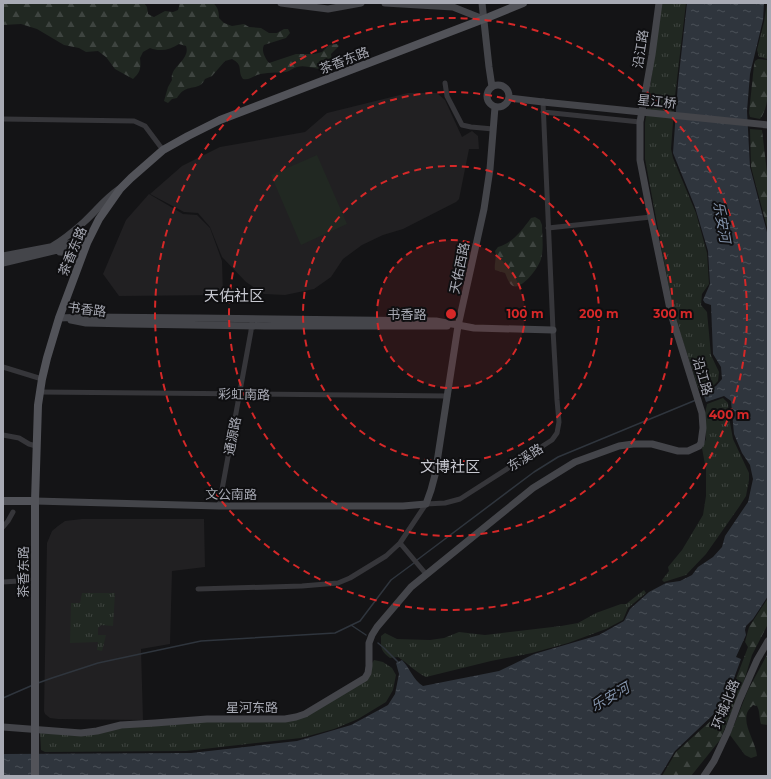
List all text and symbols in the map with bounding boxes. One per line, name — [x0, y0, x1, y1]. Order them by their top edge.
street label: 沿江路 — [629, 28, 651, 70]
street label: 茶香东路 — [317, 43, 371, 77]
street label: 星江桥 — [637, 91, 677, 111]
water label: 乐安河 — [709, 200, 735, 247]
street label: 茶香东路 — [54, 224, 90, 278]
street label: 天佑西路 — [446, 241, 472, 295]
district label: 天佑社区 — [204, 286, 264, 305]
street label: 书香路 — [67, 299, 107, 319]
street label: 书香路 — [387, 306, 427, 322]
text: 100 m — [507, 306, 543, 321]
text: 200 m — [579, 306, 619, 321]
text: 300 m — [652, 306, 693, 321]
centre of rings — [444, 307, 458, 321]
street label: 沿江路 — [690, 355, 716, 397]
street label: 彩虹南路 — [218, 386, 270, 402]
text: 400 m — [709, 407, 749, 422]
street label: 通源路 — [220, 415, 244, 457]
street label: 东溪路 — [504, 440, 546, 474]
district label: 文博社区 — [420, 457, 480, 476]
street label: 文公南路 — [205, 486, 257, 502]
street label: 茶香东路 — [15, 546, 31, 598]
water label: 乐安河 — [587, 677, 635, 715]
street label: 环城北路 — [708, 677, 742, 731]
street label: 星河东路 — [226, 699, 278, 715]

